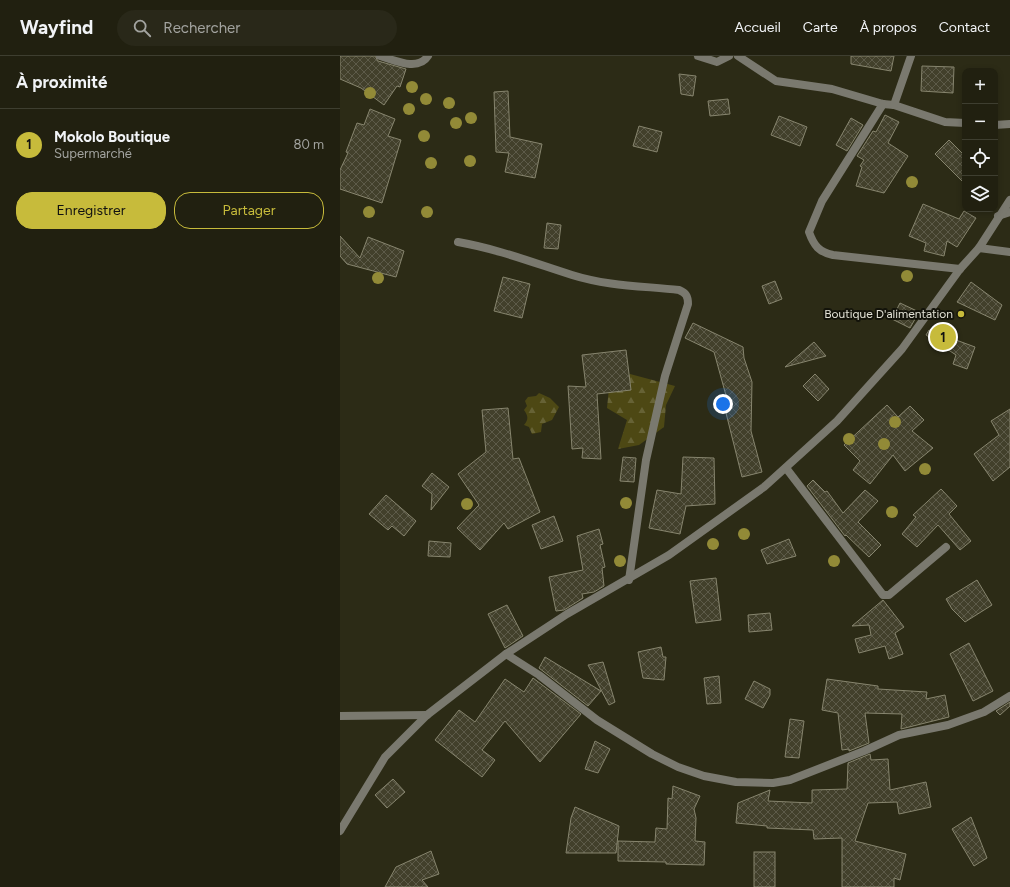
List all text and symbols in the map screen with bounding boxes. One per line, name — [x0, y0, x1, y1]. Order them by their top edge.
search box — [117, 10, 397, 46]
text: Wayfind — [20, 16, 93, 39]
icon: search — [131, 17, 153, 39]
text: Rechercher — [163, 19, 240, 37]
text: Accueil — [735, 19, 781, 36]
text: Carte — [803, 19, 838, 36]
text: À propos — [860, 19, 917, 36]
text: Contact — [939, 19, 990, 36]
map controls — [962, 68, 998, 212]
button: + — [962, 68, 998, 104]
text: À proximité — [16, 72, 107, 92]
button: − — [962, 104, 998, 140]
text: Mokolo Boutique — [54, 128, 170, 146]
text: 1 — [26, 137, 32, 152]
text: 80 m — [293, 137, 324, 152]
button: locate — [962, 140, 998, 176]
text: Supermarché — [54, 146, 132, 161]
button: layers — [962, 176, 998, 212]
button: Enregistrer — [16, 192, 166, 229]
button: Partager — [174, 192, 324, 229]
place label: Boutique D'alimentation — [824, 307, 953, 321]
marker: Boutique D'alimentation — [956, 309, 966, 319]
pin: 1 — [930, 322, 956, 352]
your location — [713, 394, 733, 414]

